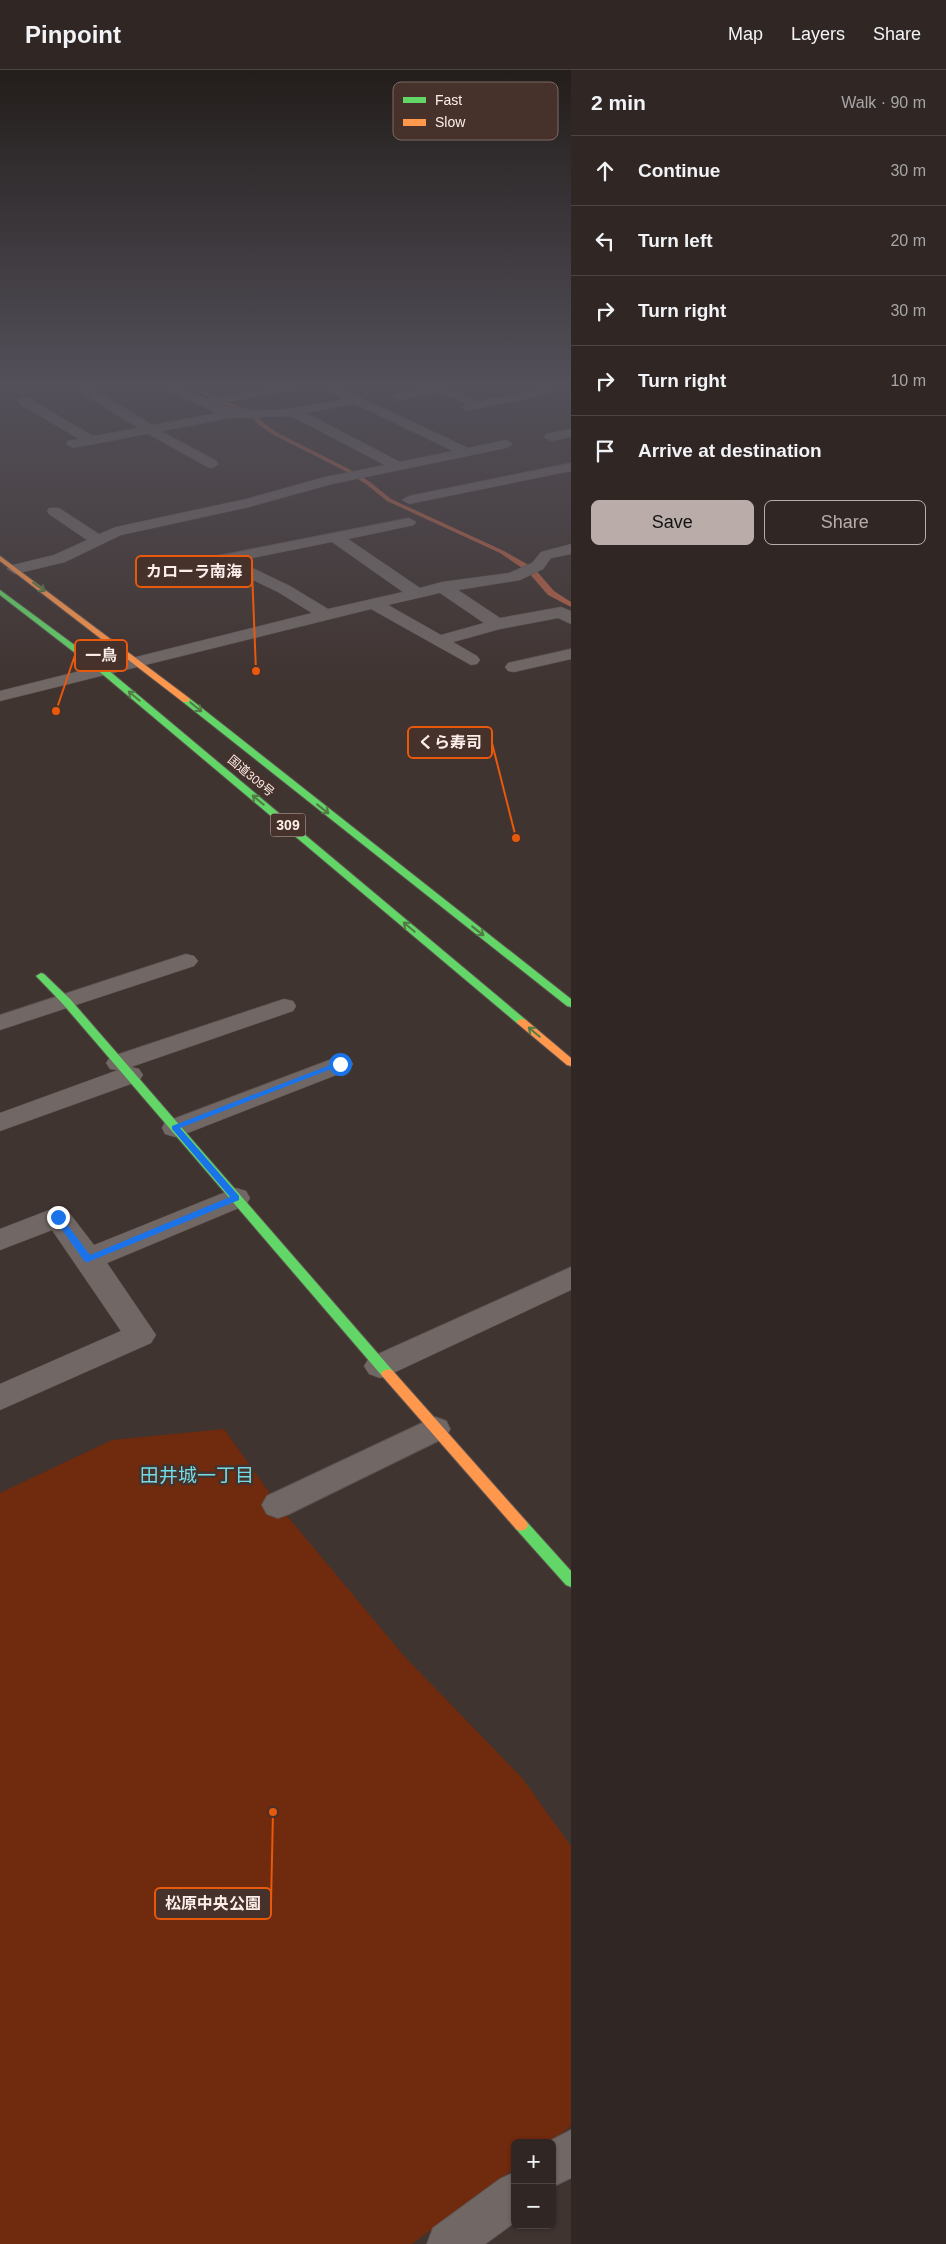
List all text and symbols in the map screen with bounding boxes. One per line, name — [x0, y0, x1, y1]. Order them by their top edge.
text: Pinpoint — [25, 21, 121, 48]
text: Map — [728, 24, 763, 44]
text: Layers — [791, 24, 845, 44]
text: Share — [873, 24, 921, 44]
legend — [393, 82, 558, 140]
text: 2 min — [591, 91, 646, 114]
text: Fast — [435, 92, 462, 108]
text: Walk · 90 m — [841, 94, 926, 111]
text: Slow — [435, 114, 466, 130]
icon: ahead — [591, 157, 619, 185]
text: Continue — [638, 160, 720, 181]
text: 30 m — [890, 162, 926, 179]
icon: left — [591, 227, 619, 255]
text: Turn left — [638, 230, 713, 251]
text: 20 m — [890, 232, 926, 249]
icon: right — [591, 297, 619, 325]
text: Turn right — [638, 300, 726, 321]
text: 30 m — [890, 302, 926, 319]
icon: right — [591, 367, 619, 395]
text: Turn right — [638, 370, 726, 391]
text: 10 m — [890, 372, 926, 389]
icon: arrive — [591, 437, 619, 465]
text: Arrive at destination — [638, 440, 822, 461]
button: Save — [591, 500, 754, 545]
button: Share — [764, 500, 926, 545]
callout: カローラ南海 — [136, 556, 252, 587]
text: カローラ南海 — [146, 563, 242, 580]
one-way arrow — [32, 582, 46, 592]
callout: 一鳥 — [75, 640, 127, 671]
text: 一鳥 — [85, 646, 117, 664]
one-way arrow — [128, 690, 141, 701]
one-way arrow — [189, 702, 202, 713]
callout: くら寿司 — [408, 727, 492, 758]
text: くら寿司 — [418, 734, 482, 751]
street label: 国道309号 — [225, 753, 277, 799]
one-way arrow — [252, 795, 265, 806]
one-way arrow — [316, 803, 329, 814]
road number: 309 — [270, 814, 306, 836]
one-way arrow — [403, 922, 416, 933]
one-way arrow — [471, 926, 485, 936]
one-way arrow — [527, 1026, 540, 1038]
route start — [329, 1053, 352, 1076]
route end — [47, 1206, 70, 1229]
district label: 田井城一丁目 — [140, 1465, 254, 1486]
callout: 松原中央公園 — [155, 1888, 271, 1919]
text: 松原中央公園 — [165, 1895, 261, 1912]
map controls — [511, 2139, 556, 2229]
button: + — [511, 2139, 556, 2184]
button: − — [511, 2184, 556, 2229]

